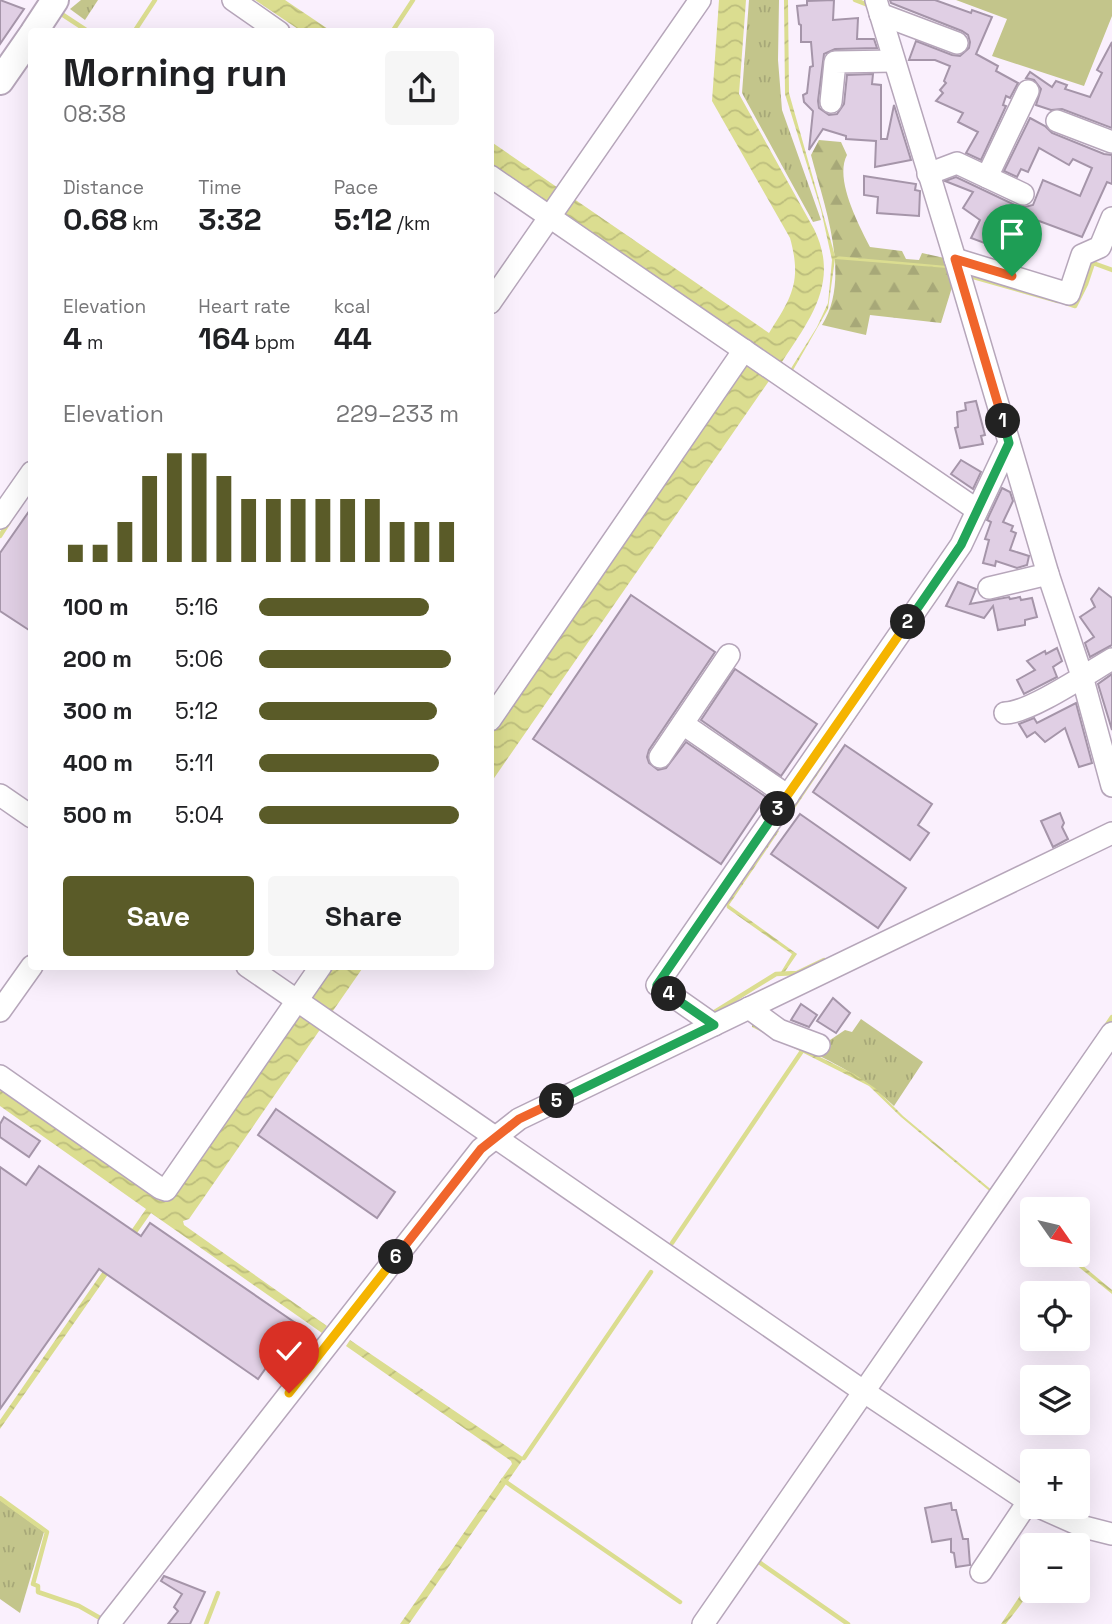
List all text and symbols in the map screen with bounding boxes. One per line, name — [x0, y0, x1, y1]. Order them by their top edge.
text: Morning run — [63, 49, 288, 97]
button: share — [385, 51, 459, 125]
text: 08:38 — [63, 99, 126, 129]
text: Distance — [63, 175, 144, 200]
text: Time — [198, 175, 242, 200]
text: Pace — [334, 175, 378, 200]
text: 0.68 — [63, 200, 127, 239]
text: 3:32 — [198, 200, 262, 239]
text: 5:12 — [334, 200, 392, 239]
pin — [982, 204, 1042, 276]
text: km — [127, 211, 159, 236]
text: /km — [392, 211, 430, 236]
icon: arrive — [993, 215, 1031, 253]
text: Elevation — [63, 294, 146, 319]
text: Heart rate — [198, 294, 291, 319]
text: kcal — [334, 294, 370, 319]
text: 4 — [63, 319, 82, 358]
text: 164 — [198, 319, 250, 358]
text: 44 — [334, 319, 372, 358]
text: m — [82, 330, 103, 355]
text: bpm — [250, 330, 295, 355]
text: Elevation — [63, 399, 164, 429]
text: 229–233 m — [336, 399, 459, 429]
pin: 1 — [986, 404, 1020, 438]
text: 1 — [998, 408, 1007, 433]
text: 100 m — [63, 592, 129, 622]
text: 5:16 — [175, 592, 218, 622]
pin: 2 — [890, 604, 926, 640]
text: 2 — [902, 609, 913, 634]
text: 200 m — [63, 644, 132, 674]
text: 5:06 — [175, 644, 223, 674]
text: 300 m — [63, 696, 132, 726]
text: 5:12 — [175, 696, 218, 726]
text: 400 m — [63, 748, 133, 778]
text: 5:11 — [175, 748, 214, 778]
pin: 3 — [760, 792, 796, 826]
text: 3 — [772, 796, 783, 821]
text: 500 m — [63, 800, 132, 830]
text: 5:04 — [175, 800, 224, 830]
button: Save — [63, 876, 254, 956]
button: Share — [268, 876, 459, 956]
pin: 4 — [652, 976, 686, 1012]
text: 4 — [662, 981, 675, 1006]
pin: 5 — [540, 1084, 574, 1118]
text: 5 — [551, 1088, 562, 1113]
north arrow — [1020, 1197, 1090, 1267]
map controls — [1020, 1197, 1090, 1603]
pin: 6 — [378, 1240, 414, 1274]
text: 6 — [390, 1244, 401, 1269]
button: locate — [1020, 1281, 1090, 1351]
pin — [259, 1321, 319, 1393]
icon: check — [270, 1332, 308, 1370]
button: layers — [1020, 1365, 1090, 1435]
button: + — [1020, 1449, 1090, 1519]
button: − — [1020, 1533, 1090, 1603]

